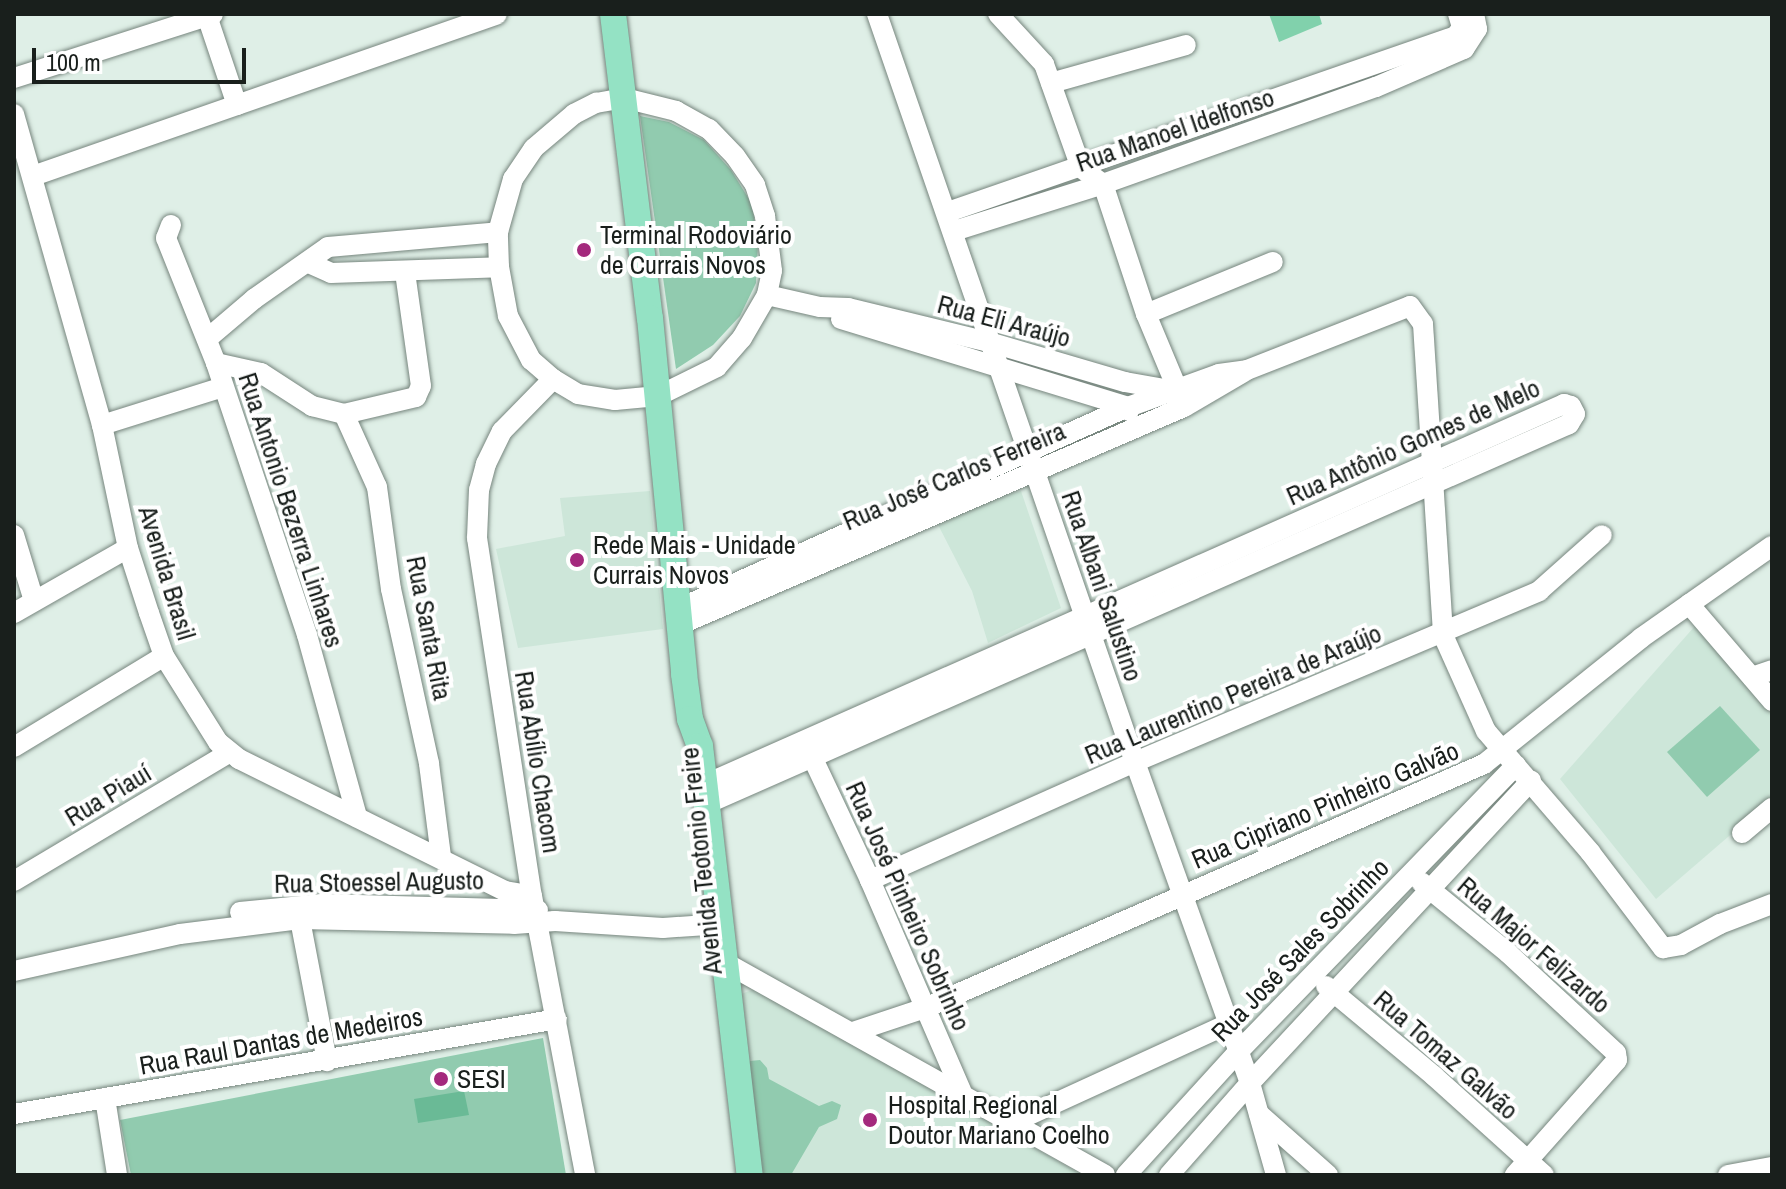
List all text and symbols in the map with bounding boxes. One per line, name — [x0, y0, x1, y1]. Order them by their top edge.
scale bar — [36, 32, 250, 82]
text: 100 m — [46, 46, 101, 78]
street label: Rua Manoel Idelfonso — [1072, 81, 1278, 179]
place label: Terminal Rodoviário de Currais Novos — [600, 219, 792, 280]
marker: Terminal Rodoviário de Currais Novos — [575, 241, 593, 259]
street label: Rua Eli Araújo — [934, 288, 1074, 354]
street label: Rua Antonio Bezerra Linhares — [232, 368, 350, 652]
street label: Rua Antônio Gomes de Melo — [1281, 372, 1545, 512]
street label: Rua José Carlos Ferreira — [838, 415, 1070, 537]
street label: Rua Albani Salustino — [1055, 486, 1149, 686]
street label: Avenida Brasil — [132, 502, 202, 644]
place label: Rede Mais - Unidade Currais Novos — [593, 529, 796, 590]
marker: Rede Mais - Unidade Currais Novos — [568, 551, 586, 569]
street label: Rua Santa Rita — [400, 553, 458, 703]
street label: Rua Laurentino Pereira de Araújo — [1080, 617, 1386, 771]
street label: Rua Abílio Chacom — [508, 668, 568, 856]
street label: Rua Cipriano Pinheiro Galvão — [1187, 735, 1463, 875]
street label: Avenida Teotonio Freire — [674, 746, 728, 976]
street label: Rua Piauí — [59, 757, 157, 833]
street label: Rua José Pinheiro Sobrinho — [839, 777, 977, 1035]
street label: Rua José Sales Sobrinho — [1205, 852, 1395, 1048]
street label: Rua Stoessel Augusto — [273, 865, 485, 899]
street label: Rua Major Felizardo — [1451, 870, 1617, 1020]
street label: Rua Tomaz Galvão — [1367, 984, 1525, 1126]
street label: Rua Raul Dantas de Medeiros — [137, 1001, 425, 1081]
place label: SESI — [457, 1063, 506, 1095]
marker: SESI — [432, 1070, 450, 1088]
place label: Hospital Regional Doutor Mariano Coelho — [888, 1089, 1110, 1150]
marker: Hospital Regional Doutor Mariano Coelho — [859, 1109, 881, 1131]

